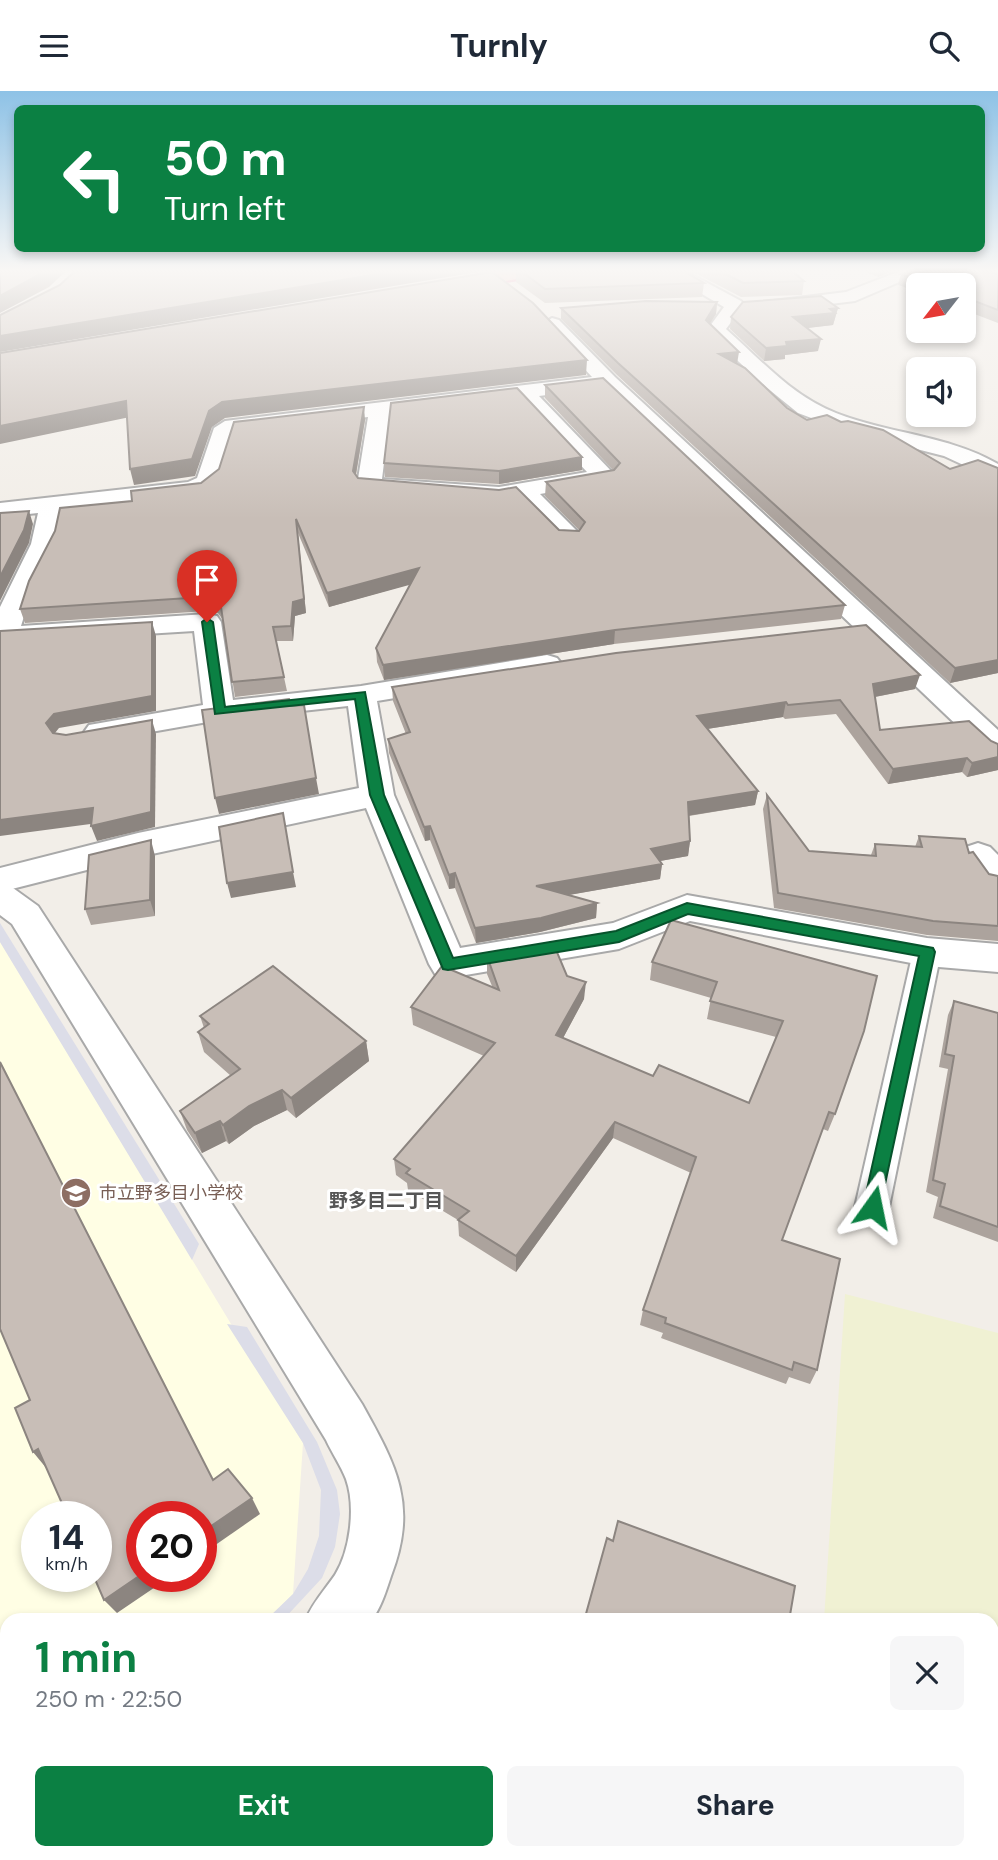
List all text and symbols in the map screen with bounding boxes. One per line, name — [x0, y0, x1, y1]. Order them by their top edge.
text: Turnly — [450, 25, 548, 67]
icon: menu — [35, 27, 73, 65]
icon: search — [925, 27, 963, 65]
text: 50 m — [164, 126, 287, 190]
icon: left — [49, 133, 140, 224]
text: Turn left — [164, 188, 286, 230]
north arrow — [906, 273, 976, 343]
map controls — [906, 273, 976, 427]
button: sound — [906, 357, 976, 427]
pin — [177, 550, 237, 622]
icon: arrive — [188, 561, 226, 599]
position arrow — [836, 1170, 910, 1244]
school or university icon: 市立野多目小学校 — [59, 1176, 93, 1210]
place label: 市立野多目小学校 — [99, 1181, 243, 1205]
district label: 野多目二丁目 — [329, 1188, 443, 1213]
speed limit sign: 20 — [126, 1501, 217, 1592]
text: 14 — [49, 1514, 84, 1560]
text: km/h — [45, 1552, 88, 1576]
text: 1 min — [35, 1630, 137, 1685]
button: close — [890, 1636, 964, 1710]
text: 250 m · 22:50 — [35, 1684, 182, 1714]
button: Exit — [35, 1766, 493, 1846]
button: Share — [507, 1766, 964, 1846]

